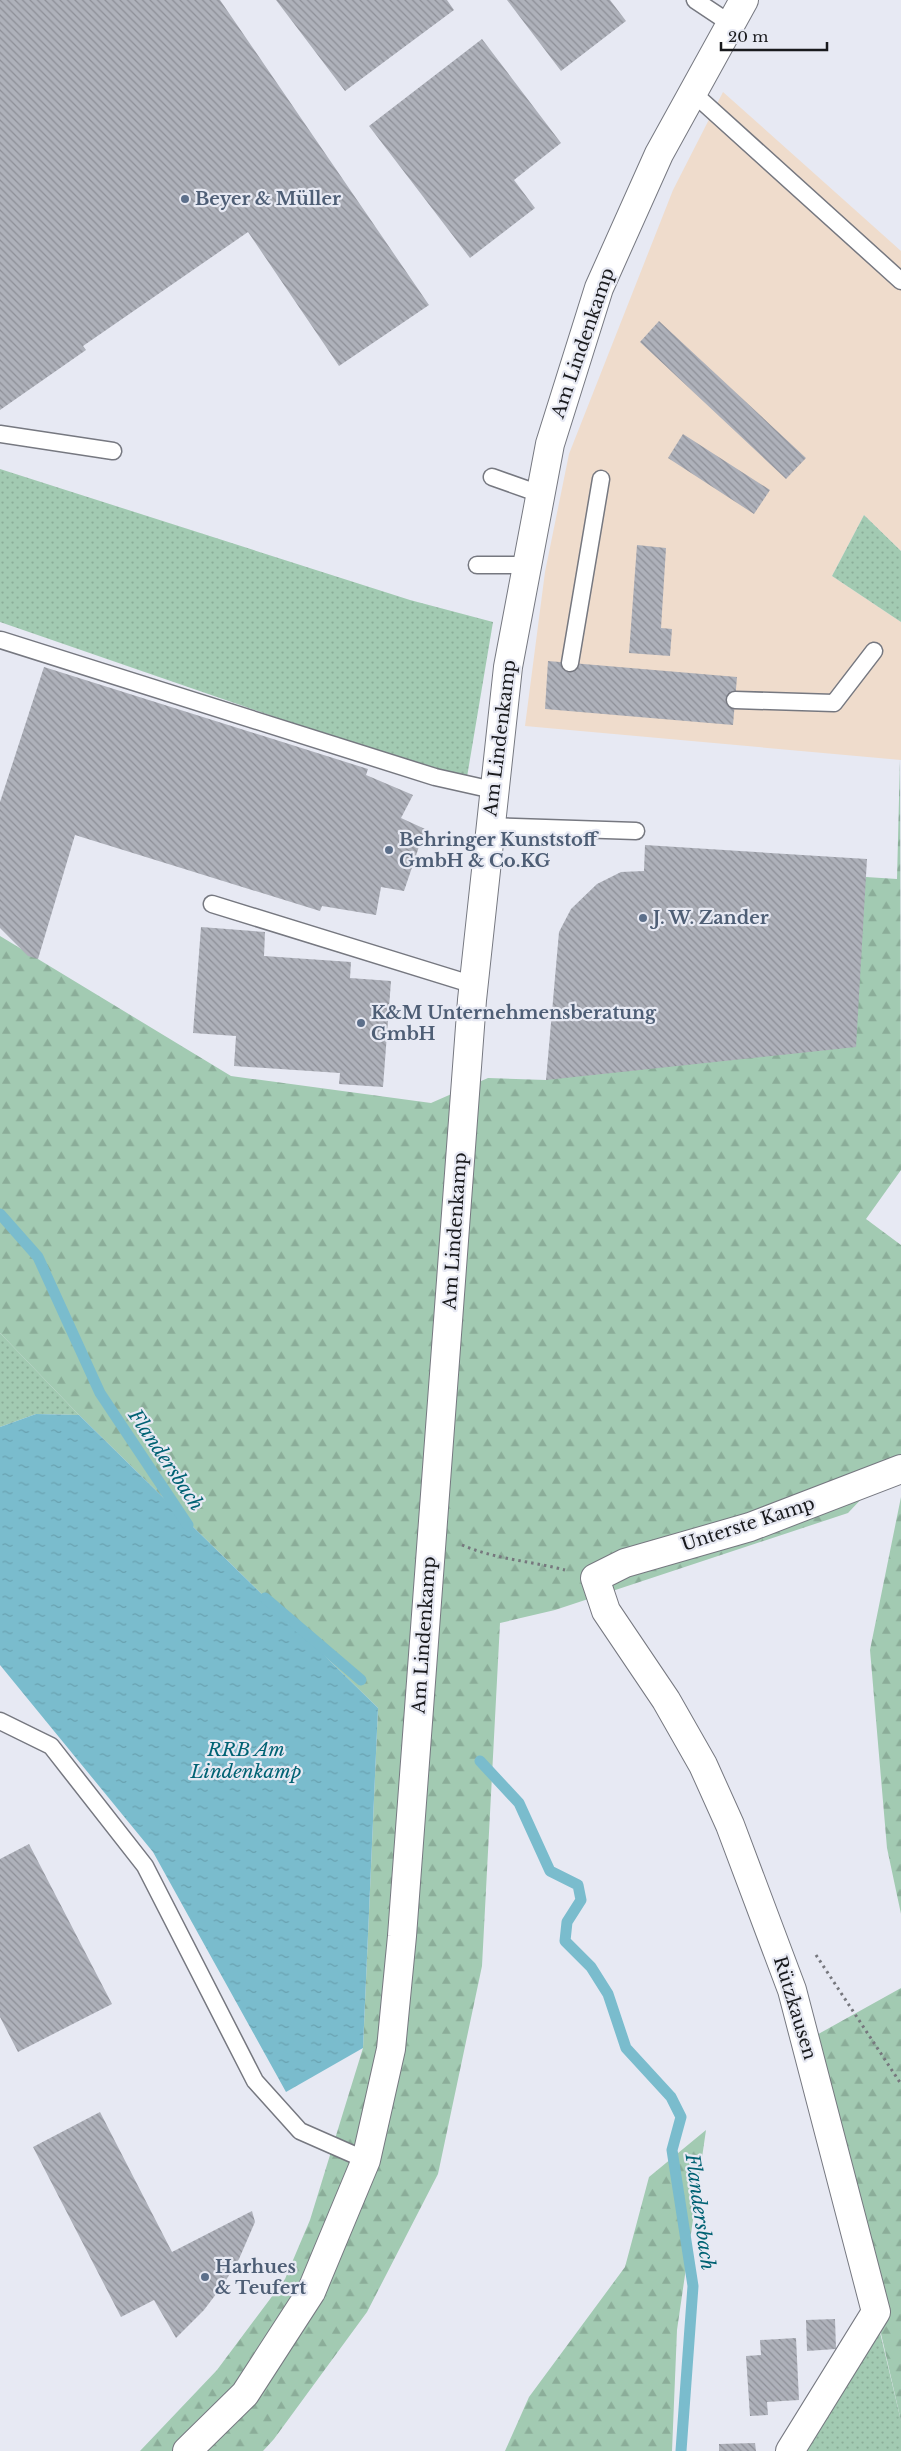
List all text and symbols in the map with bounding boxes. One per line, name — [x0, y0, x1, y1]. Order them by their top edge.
scale bar — [721, 20, 827, 52]
text: 20 m — [728, 27, 768, 46]
place label: Beyer & Müller — [195, 188, 341, 210]
marker: Beyer & Müller — [179, 193, 191, 205]
street label: Am Lindenkamp — [547, 265, 619, 422]
street label: Am Lindenkamp — [479, 659, 521, 818]
place label: Behringer Kunststoff GmbH & Co.KG — [399, 829, 599, 872]
marker: Behringer Kunststoff GmbH & Co.KG — [383, 844, 395, 856]
place label: J. W. Zander — [649, 907, 769, 929]
marker: J. W. Zander — [637, 912, 649, 924]
place label: K&M Unternehmensberatung GmbH — [371, 1002, 657, 1045]
marker: K&M Unternehmensberatung GmbH — [355, 1017, 367, 1029]
street label: Am Lindenkamp — [438, 1152, 471, 1311]
water label: Flandersbach — [123, 1404, 208, 1515]
street label: Unterste Kamp — [678, 1492, 818, 1556]
street label: Am Lindenkamp — [407, 1556, 440, 1715]
water label: RRB Am Lindenkamp — [189, 1738, 302, 1783]
street label: Rützkausen — [769, 1954, 821, 2062]
water label: Flandersbach — [680, 2151, 720, 2272]
place label: Harhues & Teufert — [215, 2256, 306, 2299]
marker: Harhues & Teufert — [199, 2271, 211, 2283]

